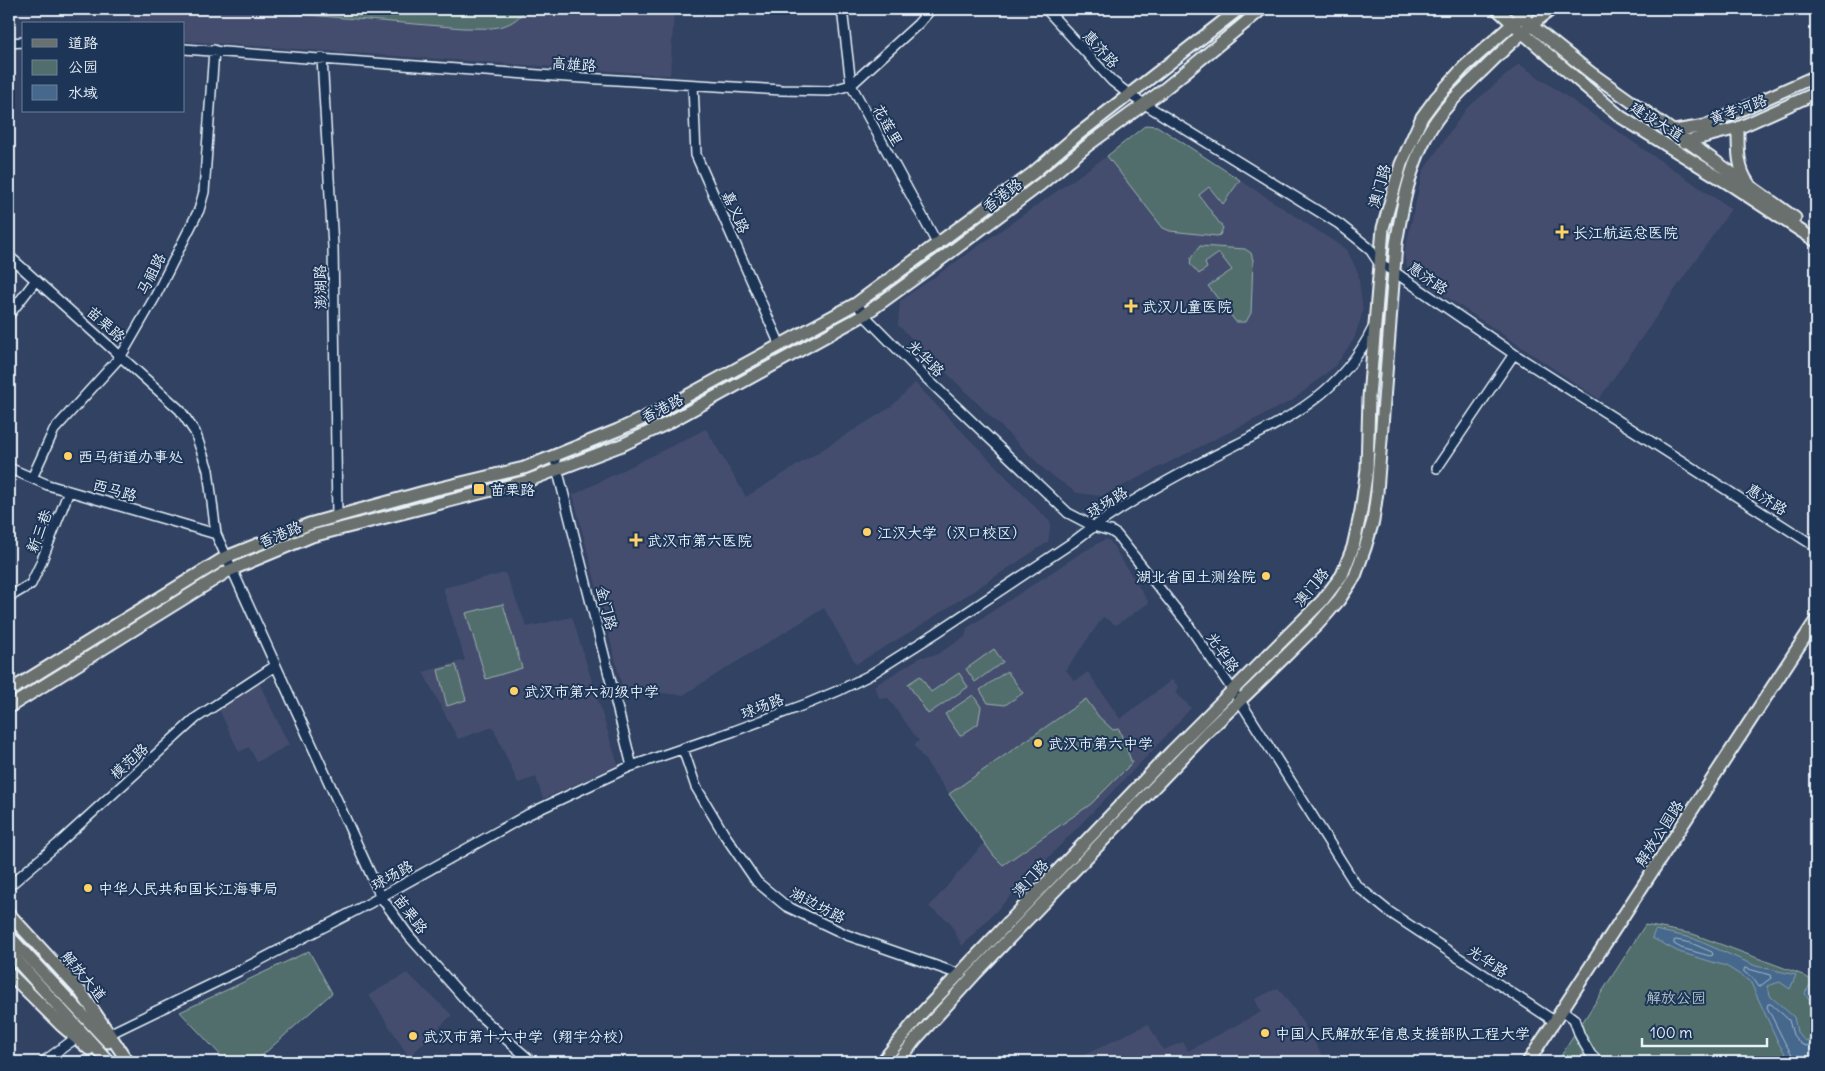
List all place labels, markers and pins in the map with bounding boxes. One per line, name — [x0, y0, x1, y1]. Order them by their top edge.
place label: 长江航运总医院 — [1573, 223, 1678, 242]
marker: 长江航运总医院 — [1555, 225, 1569, 239]
place label: 武汉儿童医院 — [1142, 297, 1232, 316]
marker: 武汉儿童医院 — [1124, 299, 1138, 313]
place label: 西马街道办事处 — [78, 447, 183, 466]
marker: 西马街道办事处 — [62, 450, 74, 462]
place label: 苗栗路 — [490, 480, 535, 499]
marker: 苗栗路 — [472, 482, 486, 496]
place label: 江汉大学（汉口校区） — [877, 523, 1027, 542]
marker: 江汉大学（汉口校区） — [861, 526, 873, 538]
place label: 武汉市第六医院 — [647, 531, 752, 550]
marker: 武汉市第六医院 — [629, 533, 643, 547]
place label: 湖北省国土测绘院 — [1136, 567, 1256, 586]
marker: 湖北省国土测绘院 — [1260, 570, 1272, 582]
place label: 武汉市第六初级中学 — [524, 682, 659, 701]
marker: 武汉市第六初级中学 — [508, 685, 520, 697]
place label: 武汉市第六中学 — [1048, 734, 1153, 753]
marker: 武汉市第六中学 — [1032, 737, 1044, 749]
place label: 中华人民共和国长江海事局 — [98, 879, 278, 898]
marker: 中华人民共和国长江海事局 — [82, 882, 94, 894]
place label: 中国人民解放军信息支援部队工程大学 — [1275, 1024, 1530, 1043]
place label: 武汉市第十六中学（翔宇分校） — [423, 1027, 633, 1046]
marker: 中国人民解放军信息支援部队工程大学 — [1259, 1027, 1271, 1039]
marker: 武汉市第十六中学（翔宇分校） — [407, 1030, 419, 1042]

